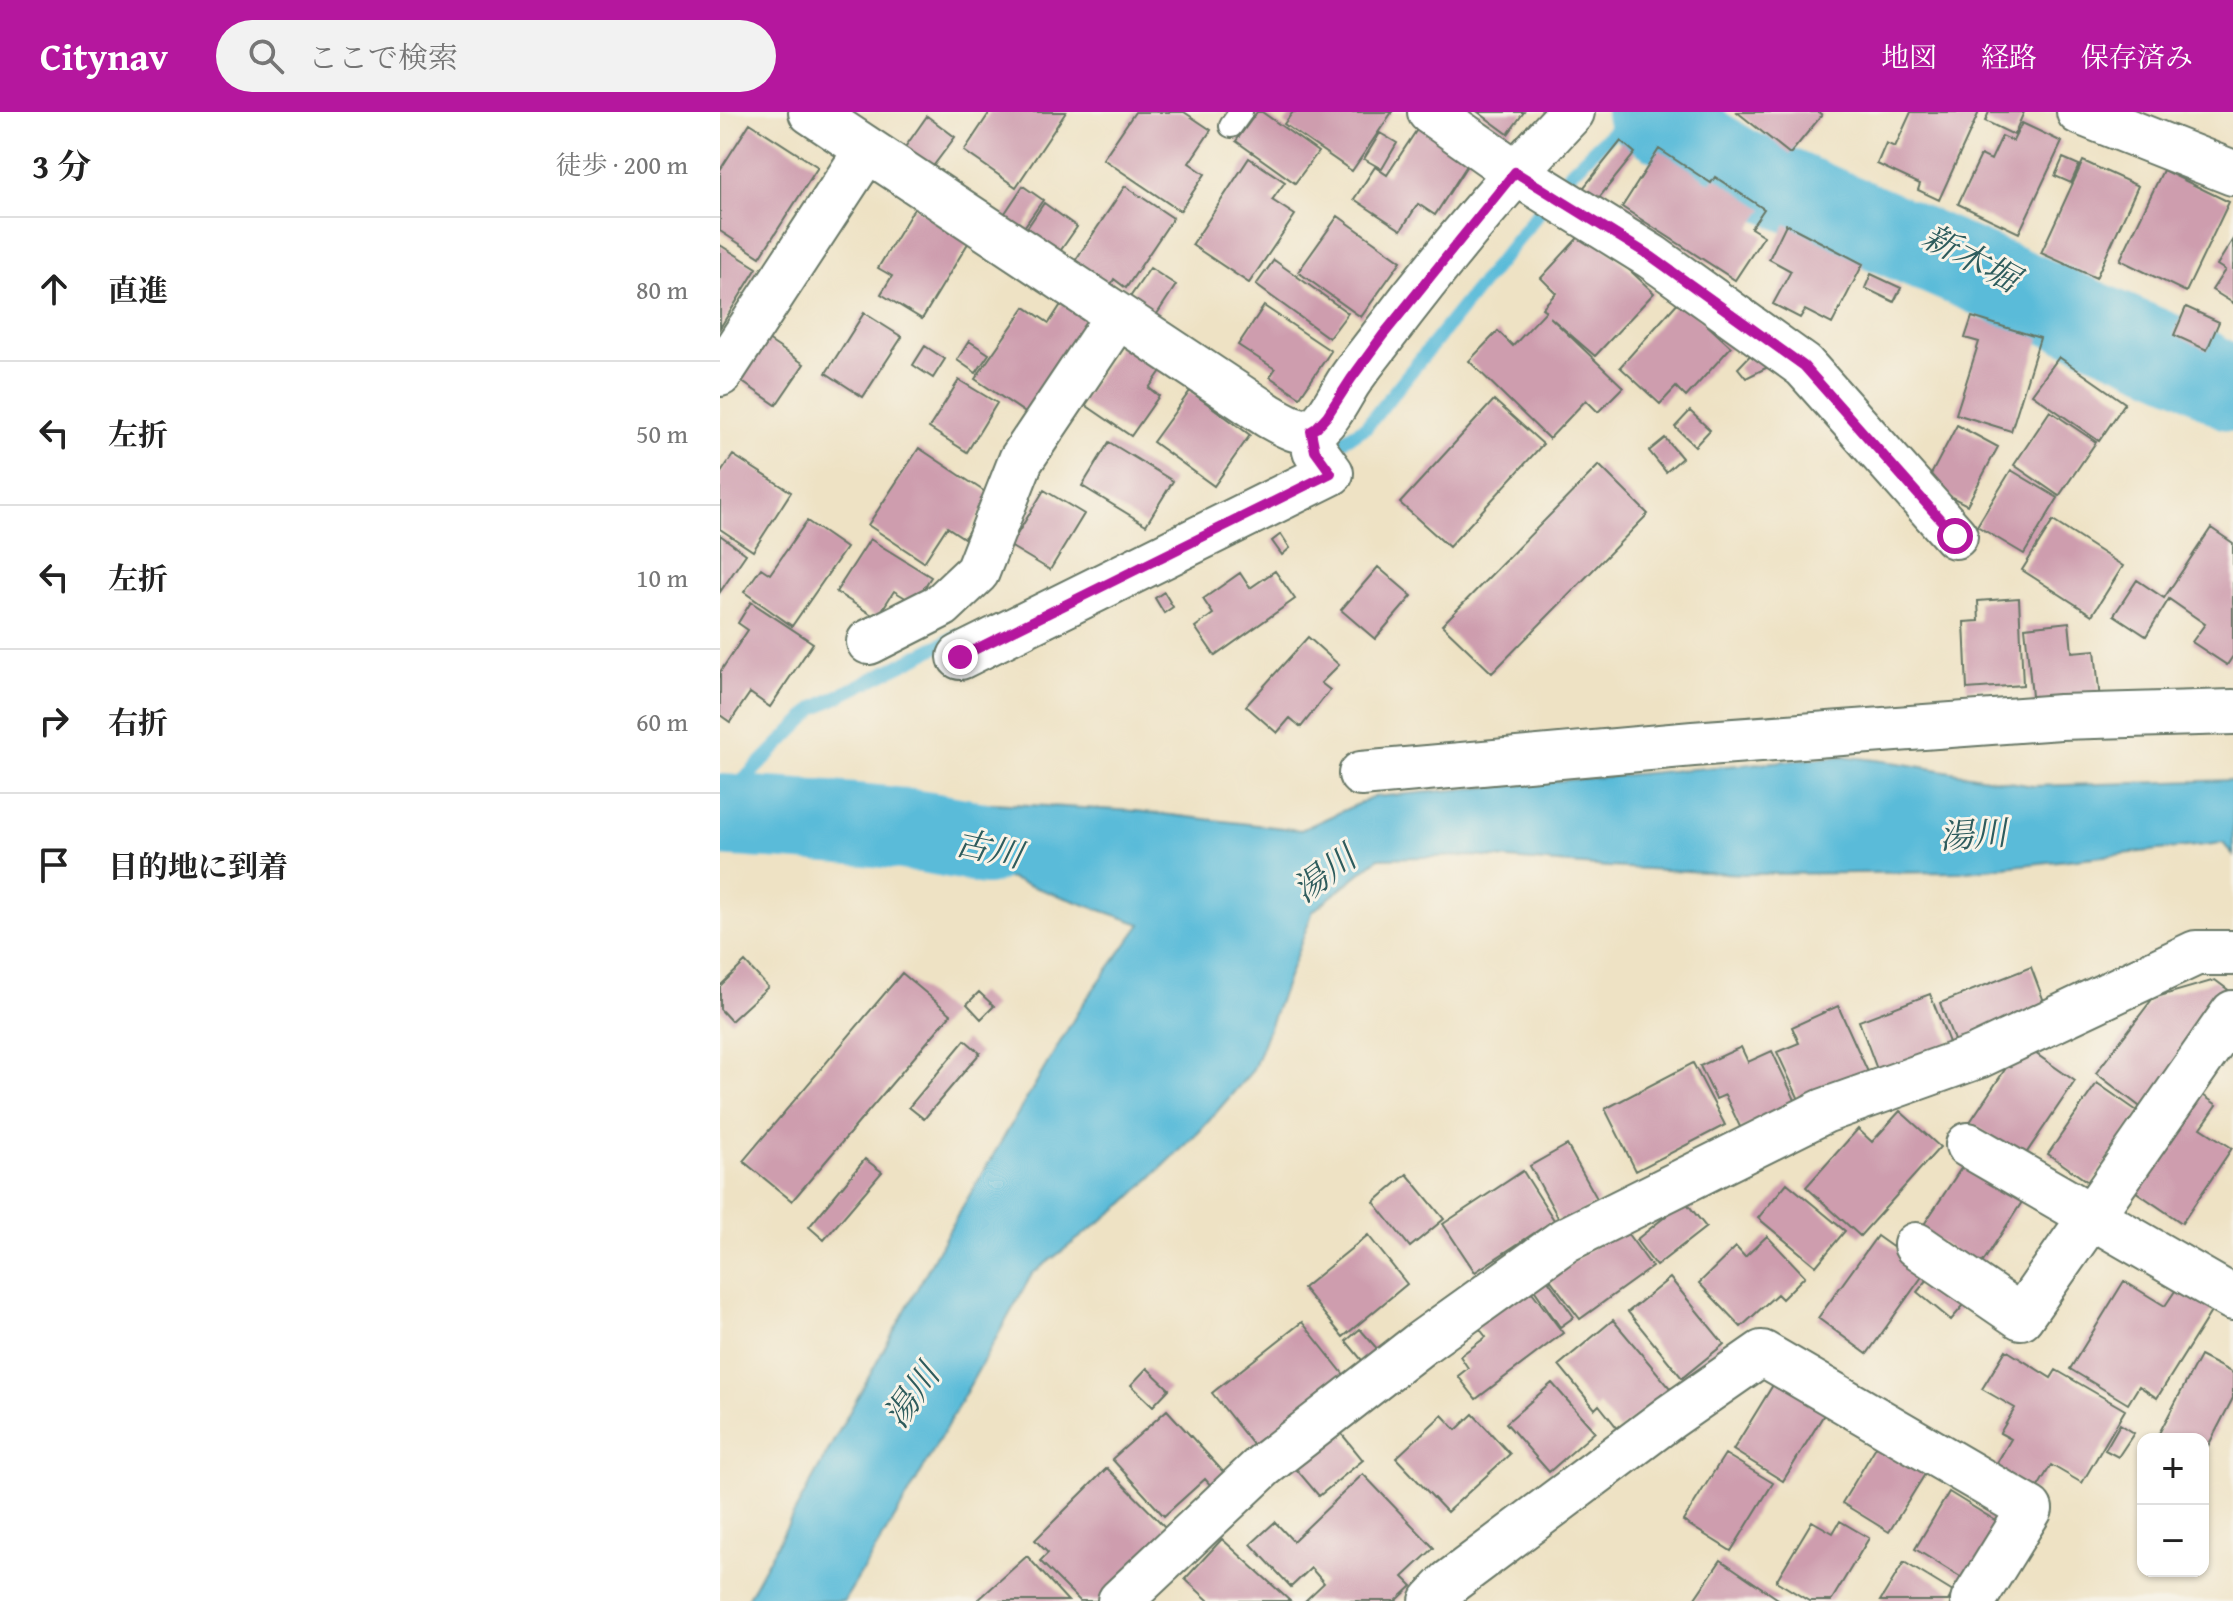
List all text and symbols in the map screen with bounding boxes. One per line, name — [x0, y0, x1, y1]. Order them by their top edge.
search box — [216, 20, 776, 92]
text: Citynav — [40, 28, 168, 84]
icon: search — [244, 34, 288, 78]
text: ここで検索 — [308, 35, 458, 79]
text: 地図 — [1881, 36, 1937, 77]
text: 経路 — [1981, 36, 2037, 77]
text: 保存済み — [2081, 36, 2193, 77]
text: 3 分 — [32, 141, 91, 190]
text: 徒歩 · 200 m — [556, 145, 688, 184]
water label: 新木堀 — [1914, 211, 2032, 305]
icon: ahead — [32, 267, 76, 311]
text: 直進 — [108, 268, 168, 312]
text: 80 m — [636, 270, 688, 309]
icon: left — [32, 411, 76, 455]
text: 左折 — [108, 412, 168, 456]
text: 50 m — [636, 414, 688, 453]
route start — [1937, 518, 1973, 554]
icon: left — [32, 555, 76, 599]
text: 左折 — [108, 556, 168, 600]
text: 10 m — [636, 558, 688, 597]
route end — [942, 639, 978, 675]
icon: right — [32, 699, 76, 743]
text: 右折 — [108, 700, 168, 744]
text: 60 m — [636, 702, 688, 741]
water label: 湯川 — [1937, 807, 2013, 861]
water label: 古川 — [951, 817, 1031, 880]
water label: 湯川 — [1282, 831, 1369, 913]
icon: arrive — [32, 843, 76, 887]
text: 目的地に到着 — [108, 844, 288, 888]
water label: 湯川 — [871, 1350, 953, 1437]
map controls — [2137, 1433, 2209, 1577]
button: + — [2137, 1433, 2209, 1505]
button: − — [2137, 1505, 2209, 1577]

